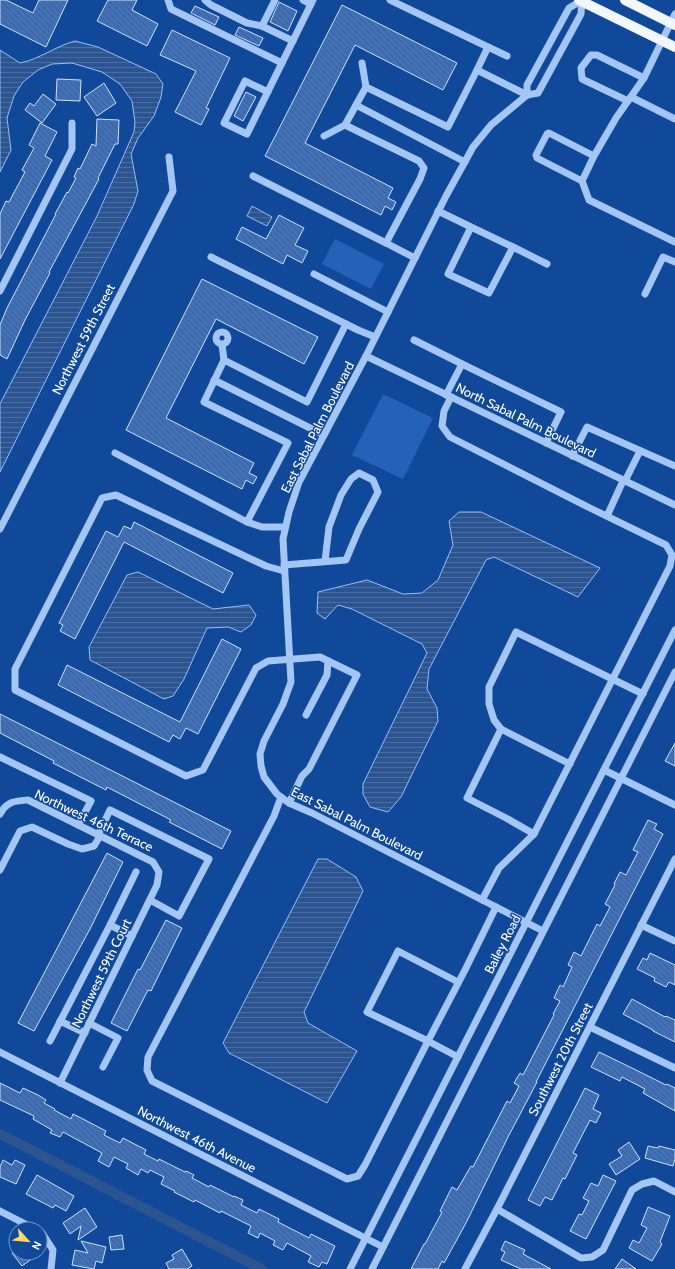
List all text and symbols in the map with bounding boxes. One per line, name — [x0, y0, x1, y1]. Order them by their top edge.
street label: Northwest 59th Street — [48, 280, 118, 397]
street label: East Sabal Palm Boulevard — [277, 359, 357, 495]
street label: North Sabal Palm Boulevard — [453, 379, 599, 461]
street label: East Sabal Palm Boulevard — [289, 783, 425, 863]
street label: Northwest 46th Terrace — [32, 786, 156, 855]
street label: Bailey Road — [480, 912, 524, 976]
street label: Northwest 59th Court — [68, 915, 135, 1030]
street label: Southwest 20th Street — [524, 999, 596, 1118]
street label: Northwest 46th Avenue — [135, 1102, 259, 1176]
north arrow — [8, 1221, 48, 1261]
text: N — [29, 1239, 45, 1252]

